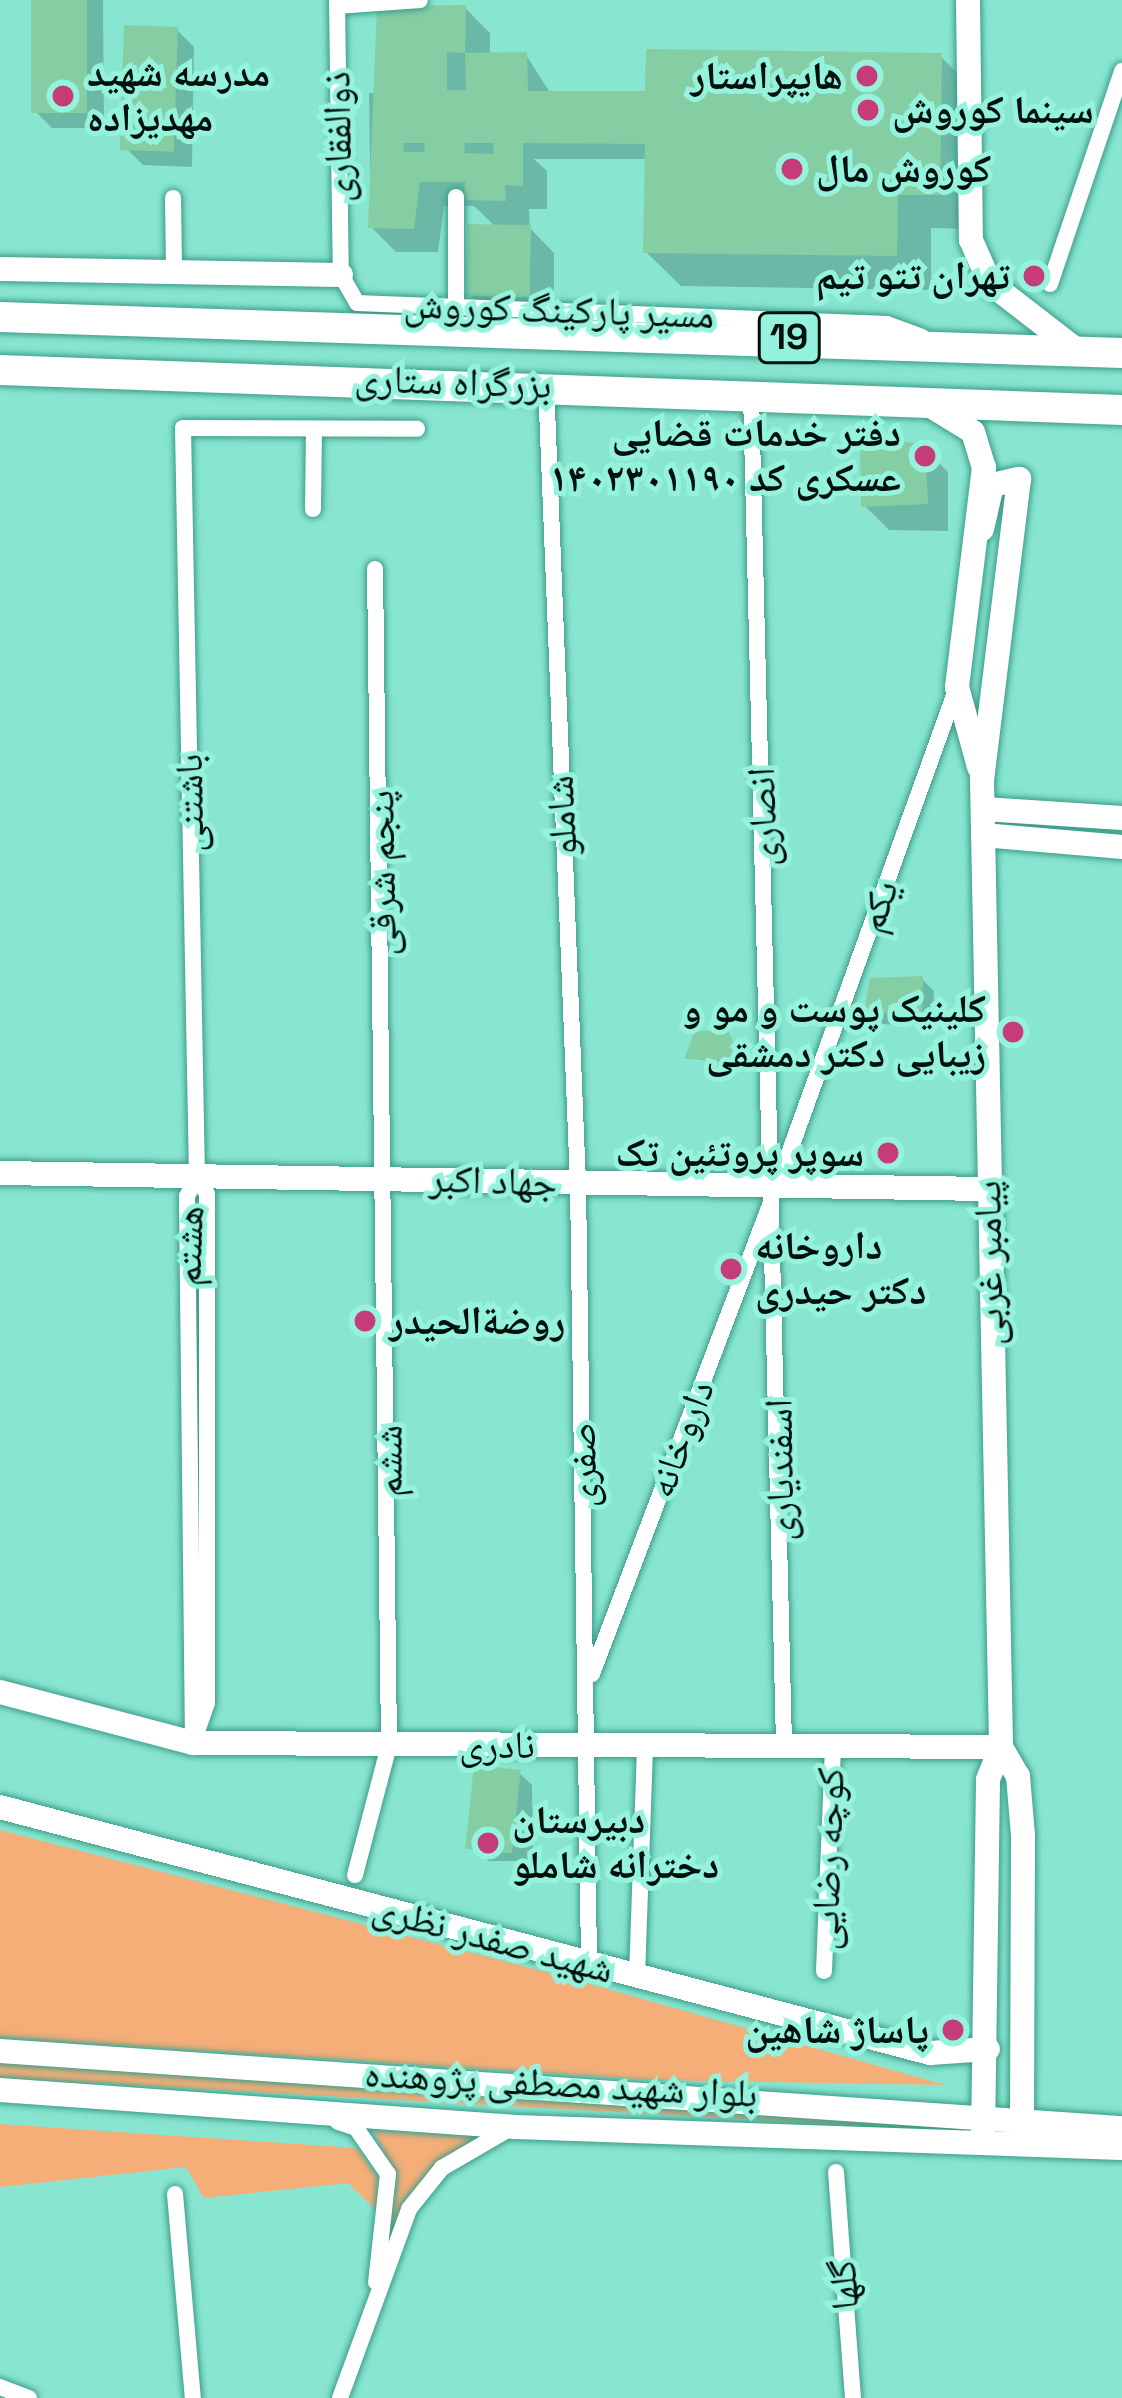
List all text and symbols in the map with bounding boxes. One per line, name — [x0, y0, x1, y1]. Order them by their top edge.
place label: مدرسه شهيد مهديزاده — [87, 51, 270, 142]
place label: هایپراستار — [690, 53, 843, 99]
marker: هایپراستار — [854, 63, 880, 89]
street label: ذوالفقاری — [313, 71, 363, 203]
marker: مدرسه شهيد مهديزاده — [50, 83, 76, 109]
place label: سینما کوروش — [892, 87, 1094, 133]
marker: سینما کوروش — [855, 97, 881, 123]
place label: کوروش مال — [816, 146, 991, 192]
marker: کوروش مال — [779, 156, 805, 182]
place label: تهران تتو تیم — [816, 253, 1010, 299]
marker: تهران تتو تیم — [1021, 263, 1047, 289]
street label: مسیر پارکینگ کوروش — [403, 281, 715, 339]
road number: 19 — [756, 308, 822, 368]
street label: بزرگراه ستاری — [354, 355, 552, 409]
place label: دفتر خدمات قضایی عسکری کد ۱۴۰۲۳۰۱۱۹۰ — [549, 411, 901, 502]
marker: دفتر خدمات قضایی عسکری کد ۱۴۰۲۳۰۱۱۹۰ — [912, 443, 938, 469]
street label: باشتنی — [166, 753, 214, 853]
street label: انصاری — [738, 767, 788, 867]
street label: شاملو — [537, 774, 587, 858]
street label: پنجم شرقی — [357, 790, 407, 956]
street label: یکم — [847, 874, 909, 938]
place label: کلینیک پوست و مو و زیبایی دکتر دمشقی — [682, 987, 986, 1078]
marker: کلینیک پوست و مو و زیبایی دکتر دمشقی — [997, 1016, 1029, 1048]
place label: سوپر پروتئین تک — [615, 1130, 864, 1176]
marker: سوپر پروتئین تک — [875, 1140, 901, 1166]
street label: جهاد اکبر — [428, 1155, 558, 1207]
street label: پیامبر غربی — [964, 1180, 1014, 1346]
street label: هشتم — [164, 1205, 214, 1287]
place label: داروخانه دکتر حیدری — [755, 1224, 926, 1315]
marker: داروخانه دکتر حیدری — [718, 1256, 744, 1282]
place label: روضةالحیدر — [389, 1298, 565, 1344]
marker: روضةالحیدر — [352, 1308, 378, 1334]
street label: داروخانه — [637, 1374, 725, 1504]
street label: اسفندیاری — [755, 1398, 805, 1542]
street label: صفری — [559, 1422, 607, 1508]
street label: ششم — [366, 1425, 412, 1497]
street label: نادری — [459, 1722, 535, 1768]
street label: کوچه رضایی — [801, 1767, 855, 1951]
place label: دبیرستان دخترانه شاملو — [512, 1798, 719, 1889]
marker: دبیرستان دخترانه شاملو — [475, 1830, 501, 1856]
street label: شهید صفدر نظری — [367, 1884, 619, 1994]
place label: پاساژ شاهین — [745, 2007, 929, 2053]
marker: پاساژ شاهین — [940, 2017, 966, 2043]
street label: بلوار شهید مصطفی پژوهنده — [363, 2050, 759, 2118]
street label: گلها — [819, 2258, 869, 2312]

